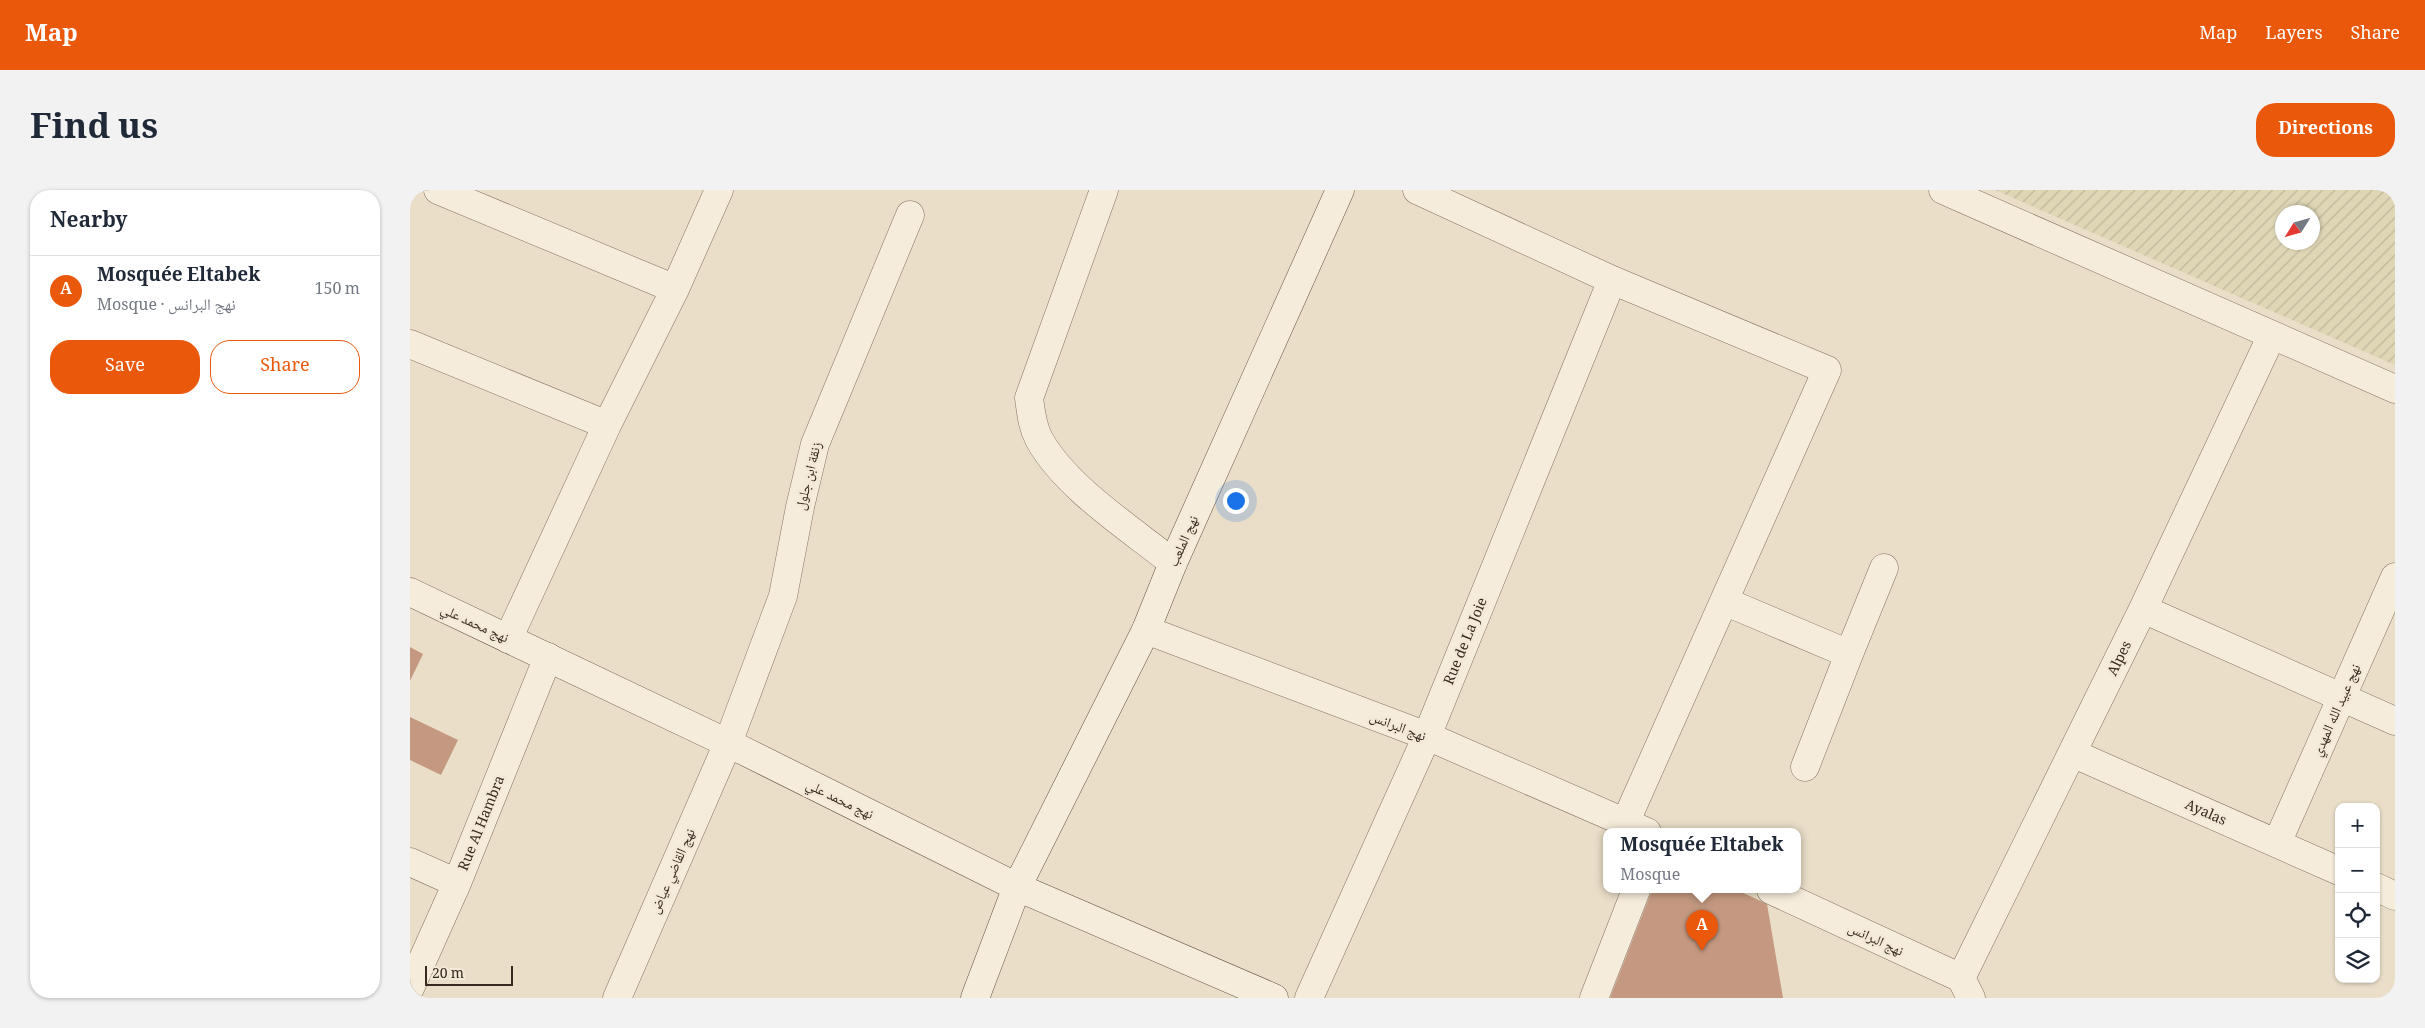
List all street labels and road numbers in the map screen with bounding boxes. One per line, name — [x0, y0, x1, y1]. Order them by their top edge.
street label: زنقة ابن جلول — [790, 440, 830, 513]
street label: نهج الملعب — [1163, 512, 1207, 572]
street label: Rue de La Joie — [1438, 594, 1495, 689]
street label: نهج محمد علي — [436, 599, 512, 651]
street label: Alpes — [2102, 637, 2140, 681]
street label: نهج عبيد الله المهدي — [2307, 660, 2369, 761]
street label: نهج البرانس — [1365, 706, 1429, 750]
street label: Rue Al Hambra — [453, 772, 513, 875]
street label: نهج محمد علي — [801, 774, 877, 828]
street label: Ayalas — [2180, 794, 2230, 834]
street label: نهج القاضي عياض — [644, 825, 703, 919]
street label: نهج البرانس — [1843, 917, 1907, 964]

